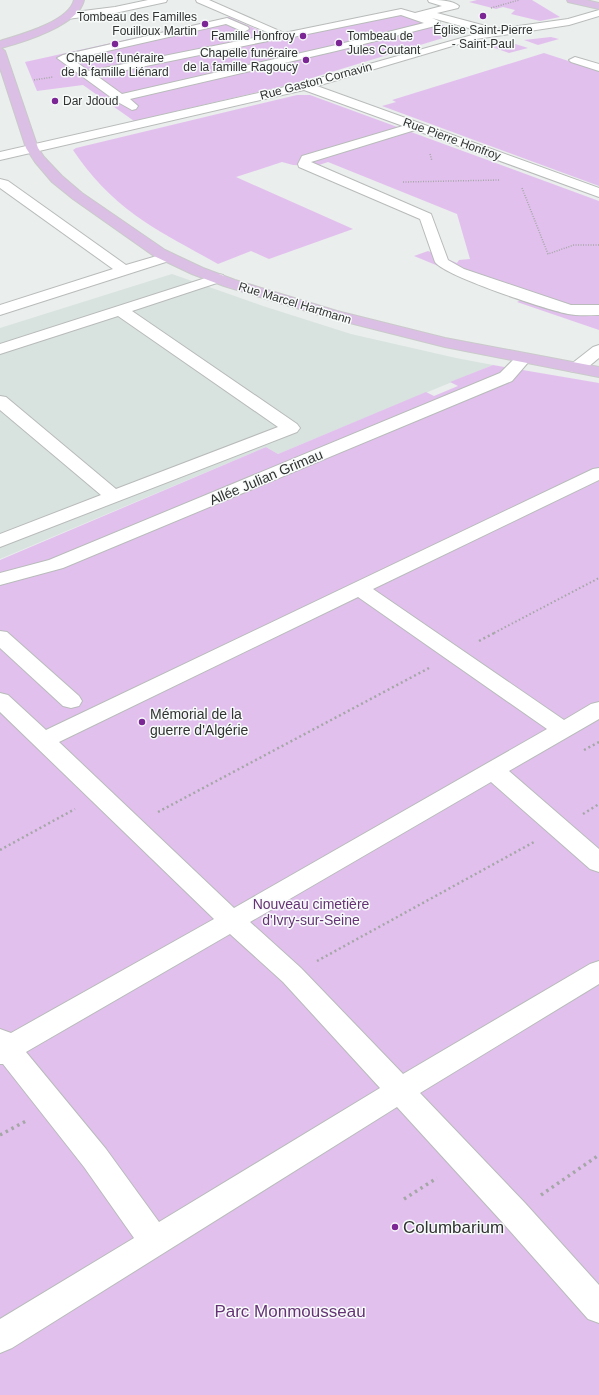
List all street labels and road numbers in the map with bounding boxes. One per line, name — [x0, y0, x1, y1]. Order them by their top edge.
street label: Rue Gaston Cornavin — [258, 59, 374, 103]
street label: Rue Pierre Honfroy — [401, 115, 503, 163]
street label: Rue Marcel Hartmann — [237, 279, 353, 327]
street label: Allée Julian Grimau — [207, 446, 325, 508]

